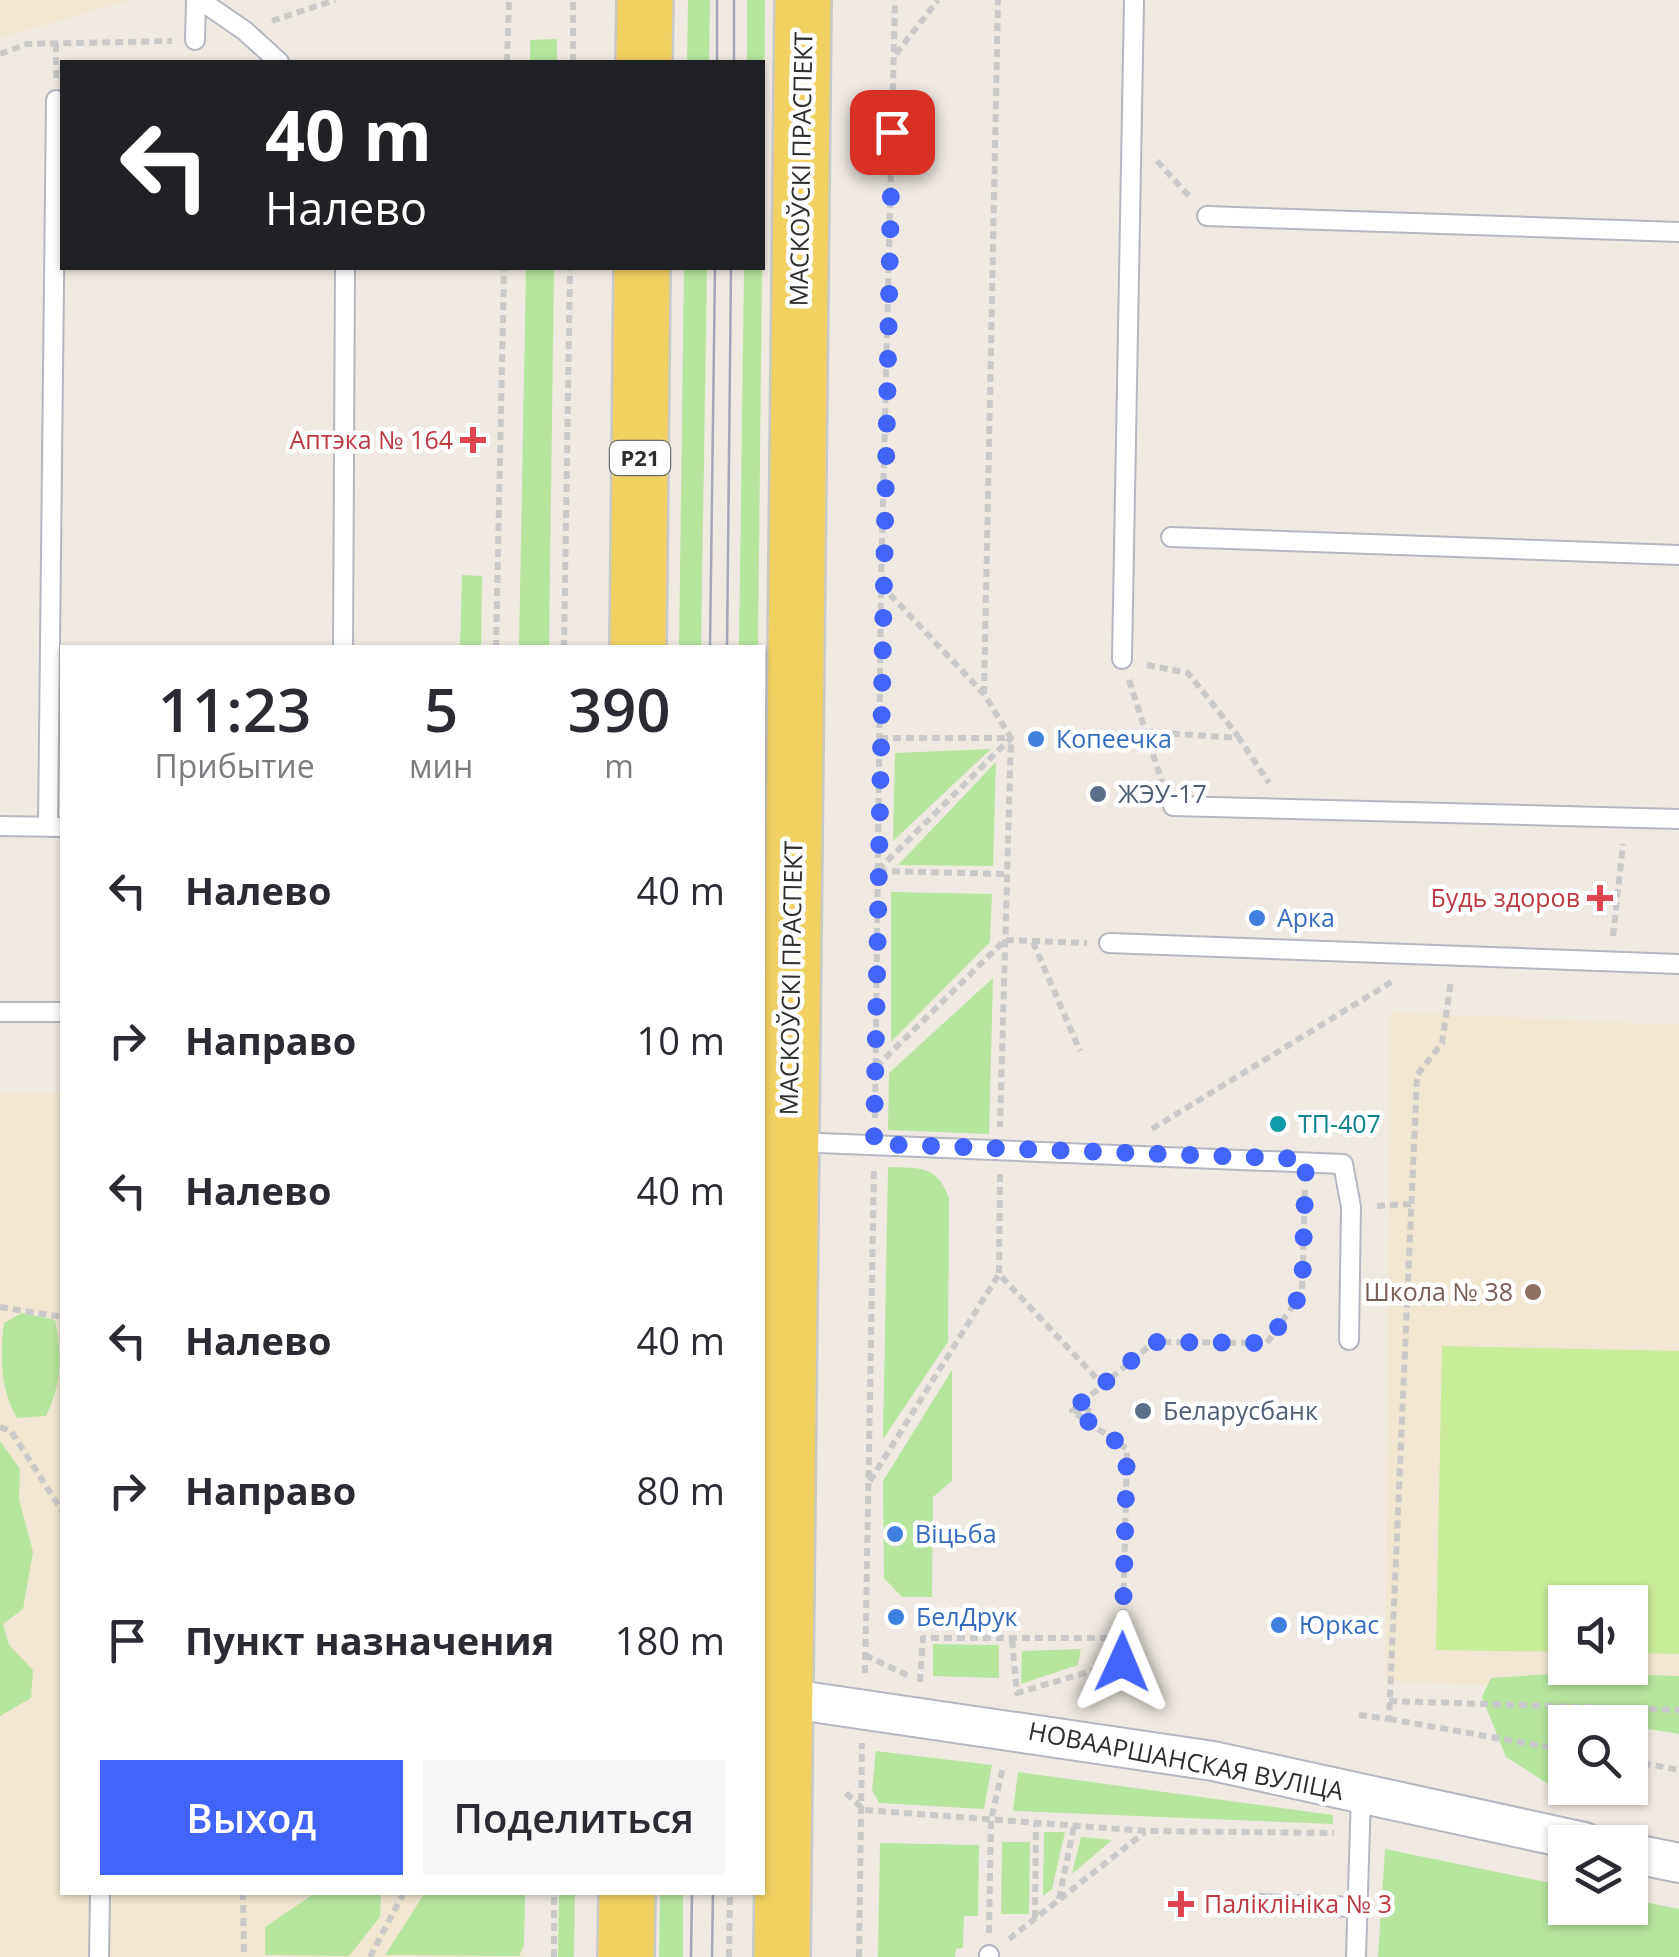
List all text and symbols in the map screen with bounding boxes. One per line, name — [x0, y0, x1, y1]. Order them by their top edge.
street label: МАСКОЎСКІ ПРАСПЕКТ — [781, 31, 819, 307]
text: 40 m — [265, 86, 432, 182]
pin — [850, 90, 935, 175]
icon: left — [100, 100, 230, 230]
icon: arrive — [865, 105, 920, 160]
text: Налево — [265, 177, 427, 238]
place label: Аптэка № 164 — [289, 422, 453, 456]
marker: Аптэка № 164 — [462, 429, 484, 451]
road number: Р21 — [610, 441, 670, 475]
text: 11:23 — [158, 668, 311, 750]
text: 5 — [424, 668, 458, 750]
text: 390 — [568, 668, 671, 750]
place label: Копеечка — [1056, 721, 1172, 755]
marker: Копеечка — [1025, 728, 1047, 750]
text: Прибытие — [154, 744, 315, 787]
text: мин — [409, 744, 473, 787]
text: m — [604, 744, 634, 787]
place label: ЖЭУ-17 — [1118, 776, 1207, 810]
marker: ЖЭУ-17 — [1087, 783, 1109, 805]
street label: МАСКОЎСКІ ПРАСПЕКТ — [771, 840, 809, 1116]
icon: left — [100, 863, 155, 918]
text: Налево — [185, 864, 331, 916]
text: 40 m — [636, 864, 725, 916]
place label: Будь здоров — [1430, 880, 1580, 914]
marker: Будь здоров — [1589, 887, 1611, 909]
place label: Арка — [1277, 900, 1335, 934]
marker: Арка — [1246, 907, 1268, 929]
icon: right — [100, 1013, 155, 1068]
text: Направо — [185, 1014, 356, 1066]
text: 10 m — [636, 1014, 725, 1066]
place label: ТП-407 — [1298, 1106, 1381, 1140]
marker: ТП-407 — [1267, 1113, 1289, 1135]
icon: left — [100, 1163, 155, 1218]
text: Налево — [185, 1164, 331, 1216]
text: 40 m — [636, 1164, 725, 1216]
place label: Школа № 38 — [1364, 1274, 1513, 1308]
marker: Школа № 38 — [1522, 1281, 1544, 1303]
icon: left — [100, 1313, 155, 1368]
text: Налево — [185, 1314, 331, 1366]
text: 40 m — [636, 1314, 725, 1366]
place label: Беларусбанк — [1163, 1393, 1318, 1427]
marker: Беларусбанк — [1132, 1400, 1154, 1422]
icon: right — [100, 1463, 155, 1518]
text: Направо — [185, 1464, 356, 1516]
text: 80 m — [636, 1464, 725, 1516]
place label: Віцьба — [915, 1516, 997, 1550]
marker: Віцьба — [884, 1523, 906, 1545]
map controls — [1548, 1585, 1648, 1925]
button: sound — [1548, 1585, 1648, 1685]
place label: БелДрук — [916, 1599, 1018, 1633]
marker: БелДрук — [885, 1606, 907, 1628]
place label: Юркас — [1299, 1607, 1379, 1641]
position arrow — [1070, 1610, 1174, 1714]
icon: arrive — [100, 1613, 155, 1668]
text: Пункт назначения — [185, 1614, 554, 1666]
text: 180 m — [615, 1614, 725, 1666]
marker: Юркас — [1268, 1614, 1290, 1636]
button: search — [1548, 1705, 1648, 1805]
street label: НОВААРШАНСКАЯ ВУЛІЦА — [1026, 1713, 1347, 1807]
button: Выход — [100, 1760, 403, 1875]
button: Поделиться — [423, 1760, 725, 1875]
button: layers — [1548, 1825, 1648, 1925]
place label: Паліклініка № 3 — [1204, 1886, 1392, 1920]
marker: Паліклініка № 3 — [1168, 1891, 1194, 1917]

